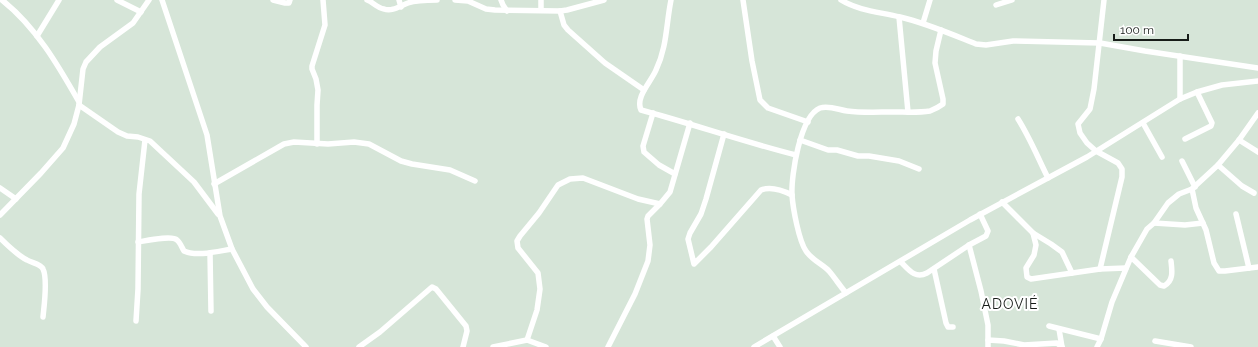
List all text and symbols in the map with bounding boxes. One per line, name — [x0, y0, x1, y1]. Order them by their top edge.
scale bar — [1114, 16, 1188, 42]
text: 100 m — [1120, 23, 1154, 37]
district label: ADOVIÉ — [981, 295, 1039, 312]

